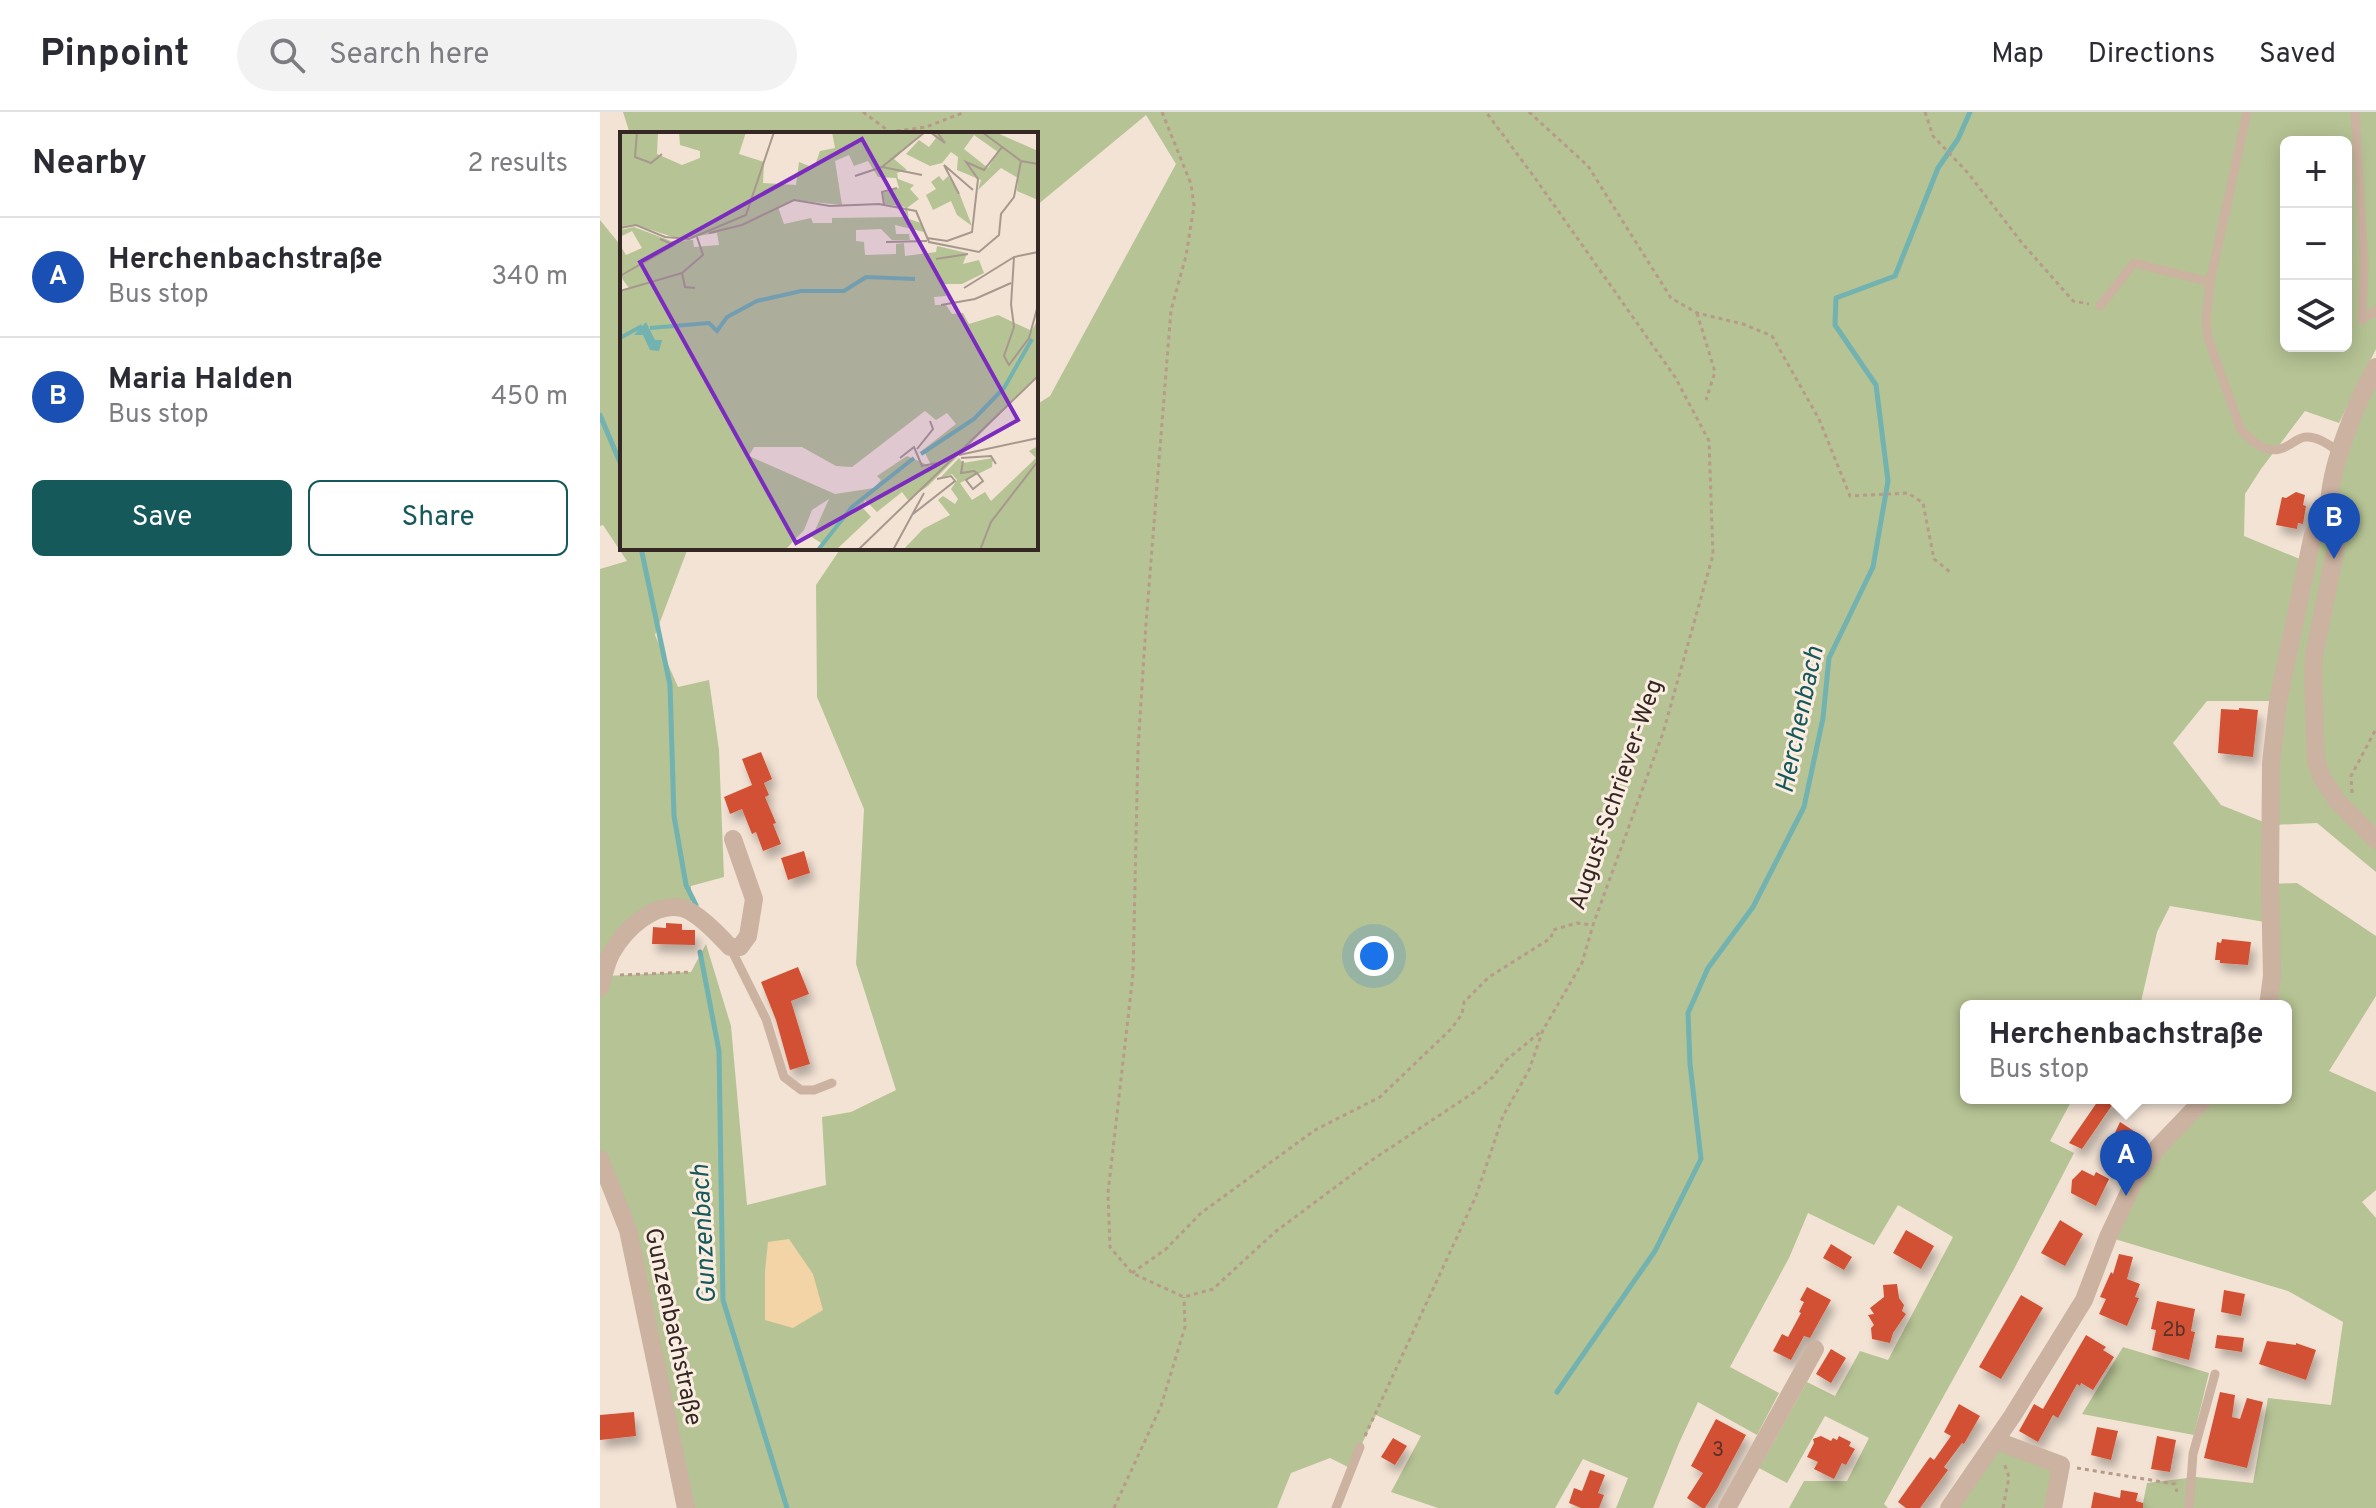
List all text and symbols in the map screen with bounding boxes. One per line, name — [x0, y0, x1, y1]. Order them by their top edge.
search box — [237, 19, 797, 91]
text: Pinpoint — [40, 31, 189, 80]
icon: search — [265, 33, 309, 77]
text: Search here — [329, 37, 489, 74]
text: Map — [1991, 37, 2044, 73]
text: Directions — [2088, 37, 2215, 73]
text: Saved — [2259, 37, 2336, 73]
inset map — [620, 132, 1038, 550]
map controls — [2280, 136, 2352, 352]
button: + — [2280, 136, 2352, 208]
text: Nearby — [32, 143, 147, 186]
text: 2 results — [468, 148, 568, 181]
button: − — [2280, 208, 2352, 280]
text: Herchenbachstraße — [108, 242, 383, 279]
text: A — [49, 261, 67, 294]
text: 340 m — [491, 261, 568, 294]
text: Bus stop — [108, 279, 209, 312]
button: layers — [2280, 280, 2352, 352]
text: Maria Halden — [108, 362, 293, 399]
text: B — [49, 381, 67, 414]
text: 450 m — [491, 381, 568, 414]
text: Bus stop — [108, 399, 209, 432]
button: Save — [32, 480, 292, 556]
button: Share — [308, 480, 568, 556]
pin: B — [2308, 493, 2360, 559]
water label: Herchenbach — [1769, 644, 1833, 796]
street label: August-Schriever-Weg — [1563, 676, 1671, 914]
your location — [1354, 936, 1394, 976]
popup — [1960, 1000, 2292, 1104]
text: Herchenbachstraße — [1989, 1017, 2263, 1054]
text: Bus stop — [1989, 1054, 2089, 1087]
pin: A — [2100, 1130, 2152, 1196]
water label: Gunzenbach — [685, 1163, 725, 1305]
street label: Gunzenbachstraße — [636, 1225, 708, 1429]
house number: 2b — [2162, 1318, 2186, 1344]
house number: 3 — [1712, 1438, 1724, 1464]

